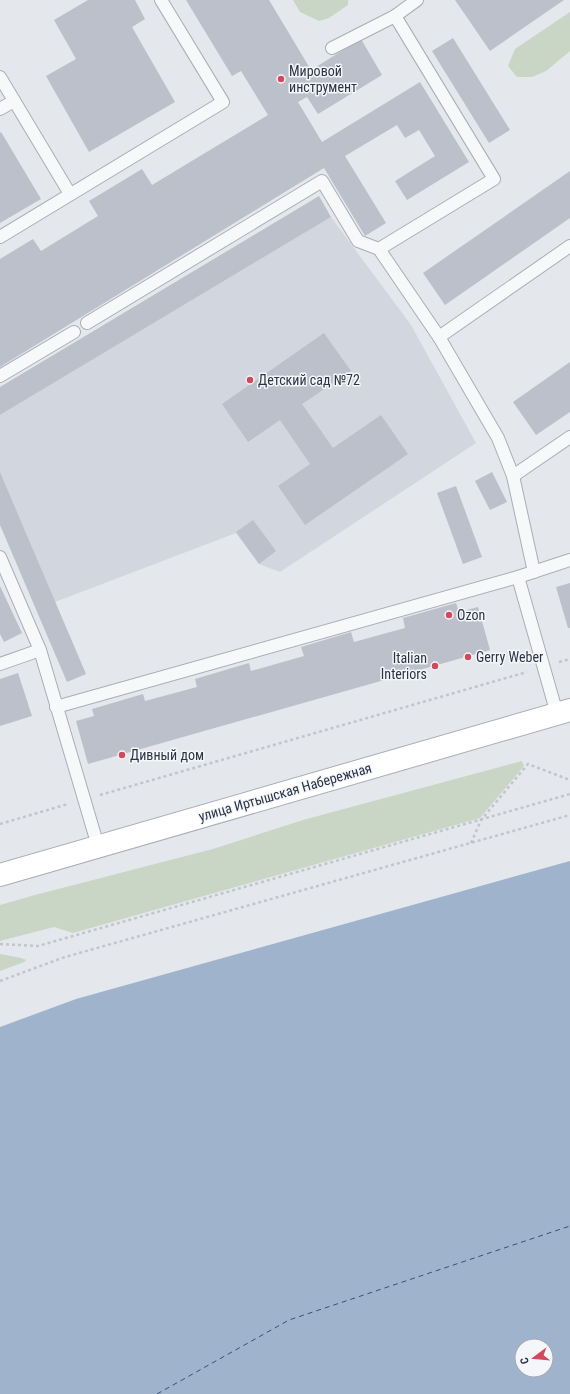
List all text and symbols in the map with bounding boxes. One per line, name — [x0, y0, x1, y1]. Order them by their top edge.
place label: Мировой инструмент — [289, 63, 357, 95]
marker: Мировой инструмент — [276, 74, 286, 84]
place label: Детский сад №72 — [258, 372, 360, 388]
marker: Детский сад №72 — [245, 375, 255, 385]
place label: Ozon — [457, 607, 485, 623]
marker: Ozon — [444, 610, 454, 620]
place label: Gerry Weber — [476, 649, 543, 665]
place label: Italian Interiors — [381, 650, 427, 682]
marker: Gerry Weber — [463, 652, 473, 662]
marker: Italian Interiors — [430, 661, 440, 671]
place label: Дивный дом — [130, 747, 204, 763]
marker: Дивный дом — [117, 750, 127, 760]
street label: улица Иртышская Набережная — [197, 760, 373, 824]
north arrow — [514, 1338, 554, 1378]
text: С — [518, 1356, 532, 1365]

